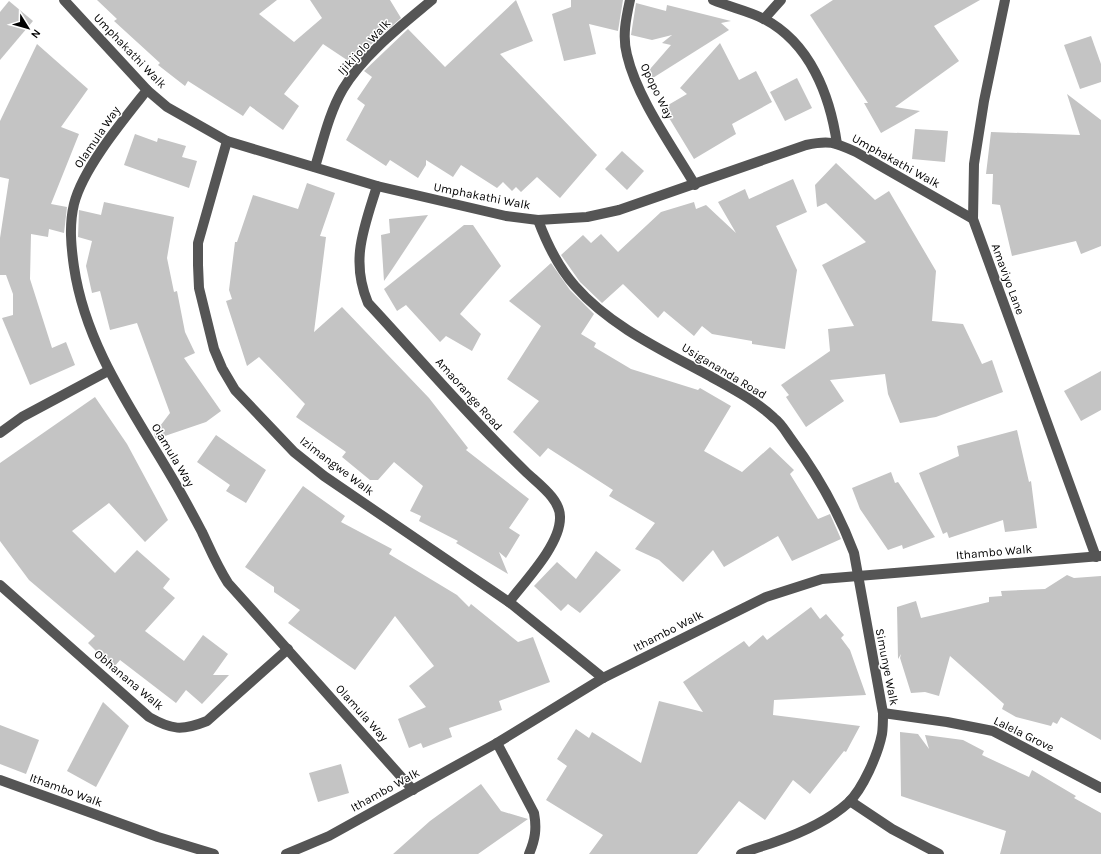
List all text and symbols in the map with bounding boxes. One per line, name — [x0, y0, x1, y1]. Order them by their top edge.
north arrow — [8, 8, 48, 48]
street label: Umphakathi Walk — [91, 11, 169, 91]
street label: Ijikijolo Walk — [335, 16, 394, 78]
text: N — [28, 27, 43, 41]
street label: Opopo Way — [637, 61, 677, 122]
street label: Olamula Way — [71, 103, 123, 171]
street label: Umphakathi Walk — [850, 131, 943, 191]
street label: Umphakathi Walk — [432, 180, 532, 212]
street label: Amaviyo Lane — [989, 241, 1027, 317]
street label: Usigananda Road — [679, 340, 769, 402]
street label: Amaorange Road — [433, 355, 505, 433]
street label: Olamula Way — [149, 421, 198, 490]
street label: Izimangwe Walk — [297, 434, 377, 499]
street label: Ithambo Walk — [955, 542, 1033, 562]
street label: Ithambo Walk — [631, 607, 705, 655]
street label: Simunye Walk — [873, 627, 901, 707]
street label: Obhanana Walk — [91, 647, 167, 713]
street label: Olamula Way — [333, 682, 391, 745]
street label: Lalela Grove — [992, 713, 1056, 755]
street label: Ithambo Walk — [348, 765, 422, 815]
street label: Ithambo Walk — [28, 770, 105, 810]

